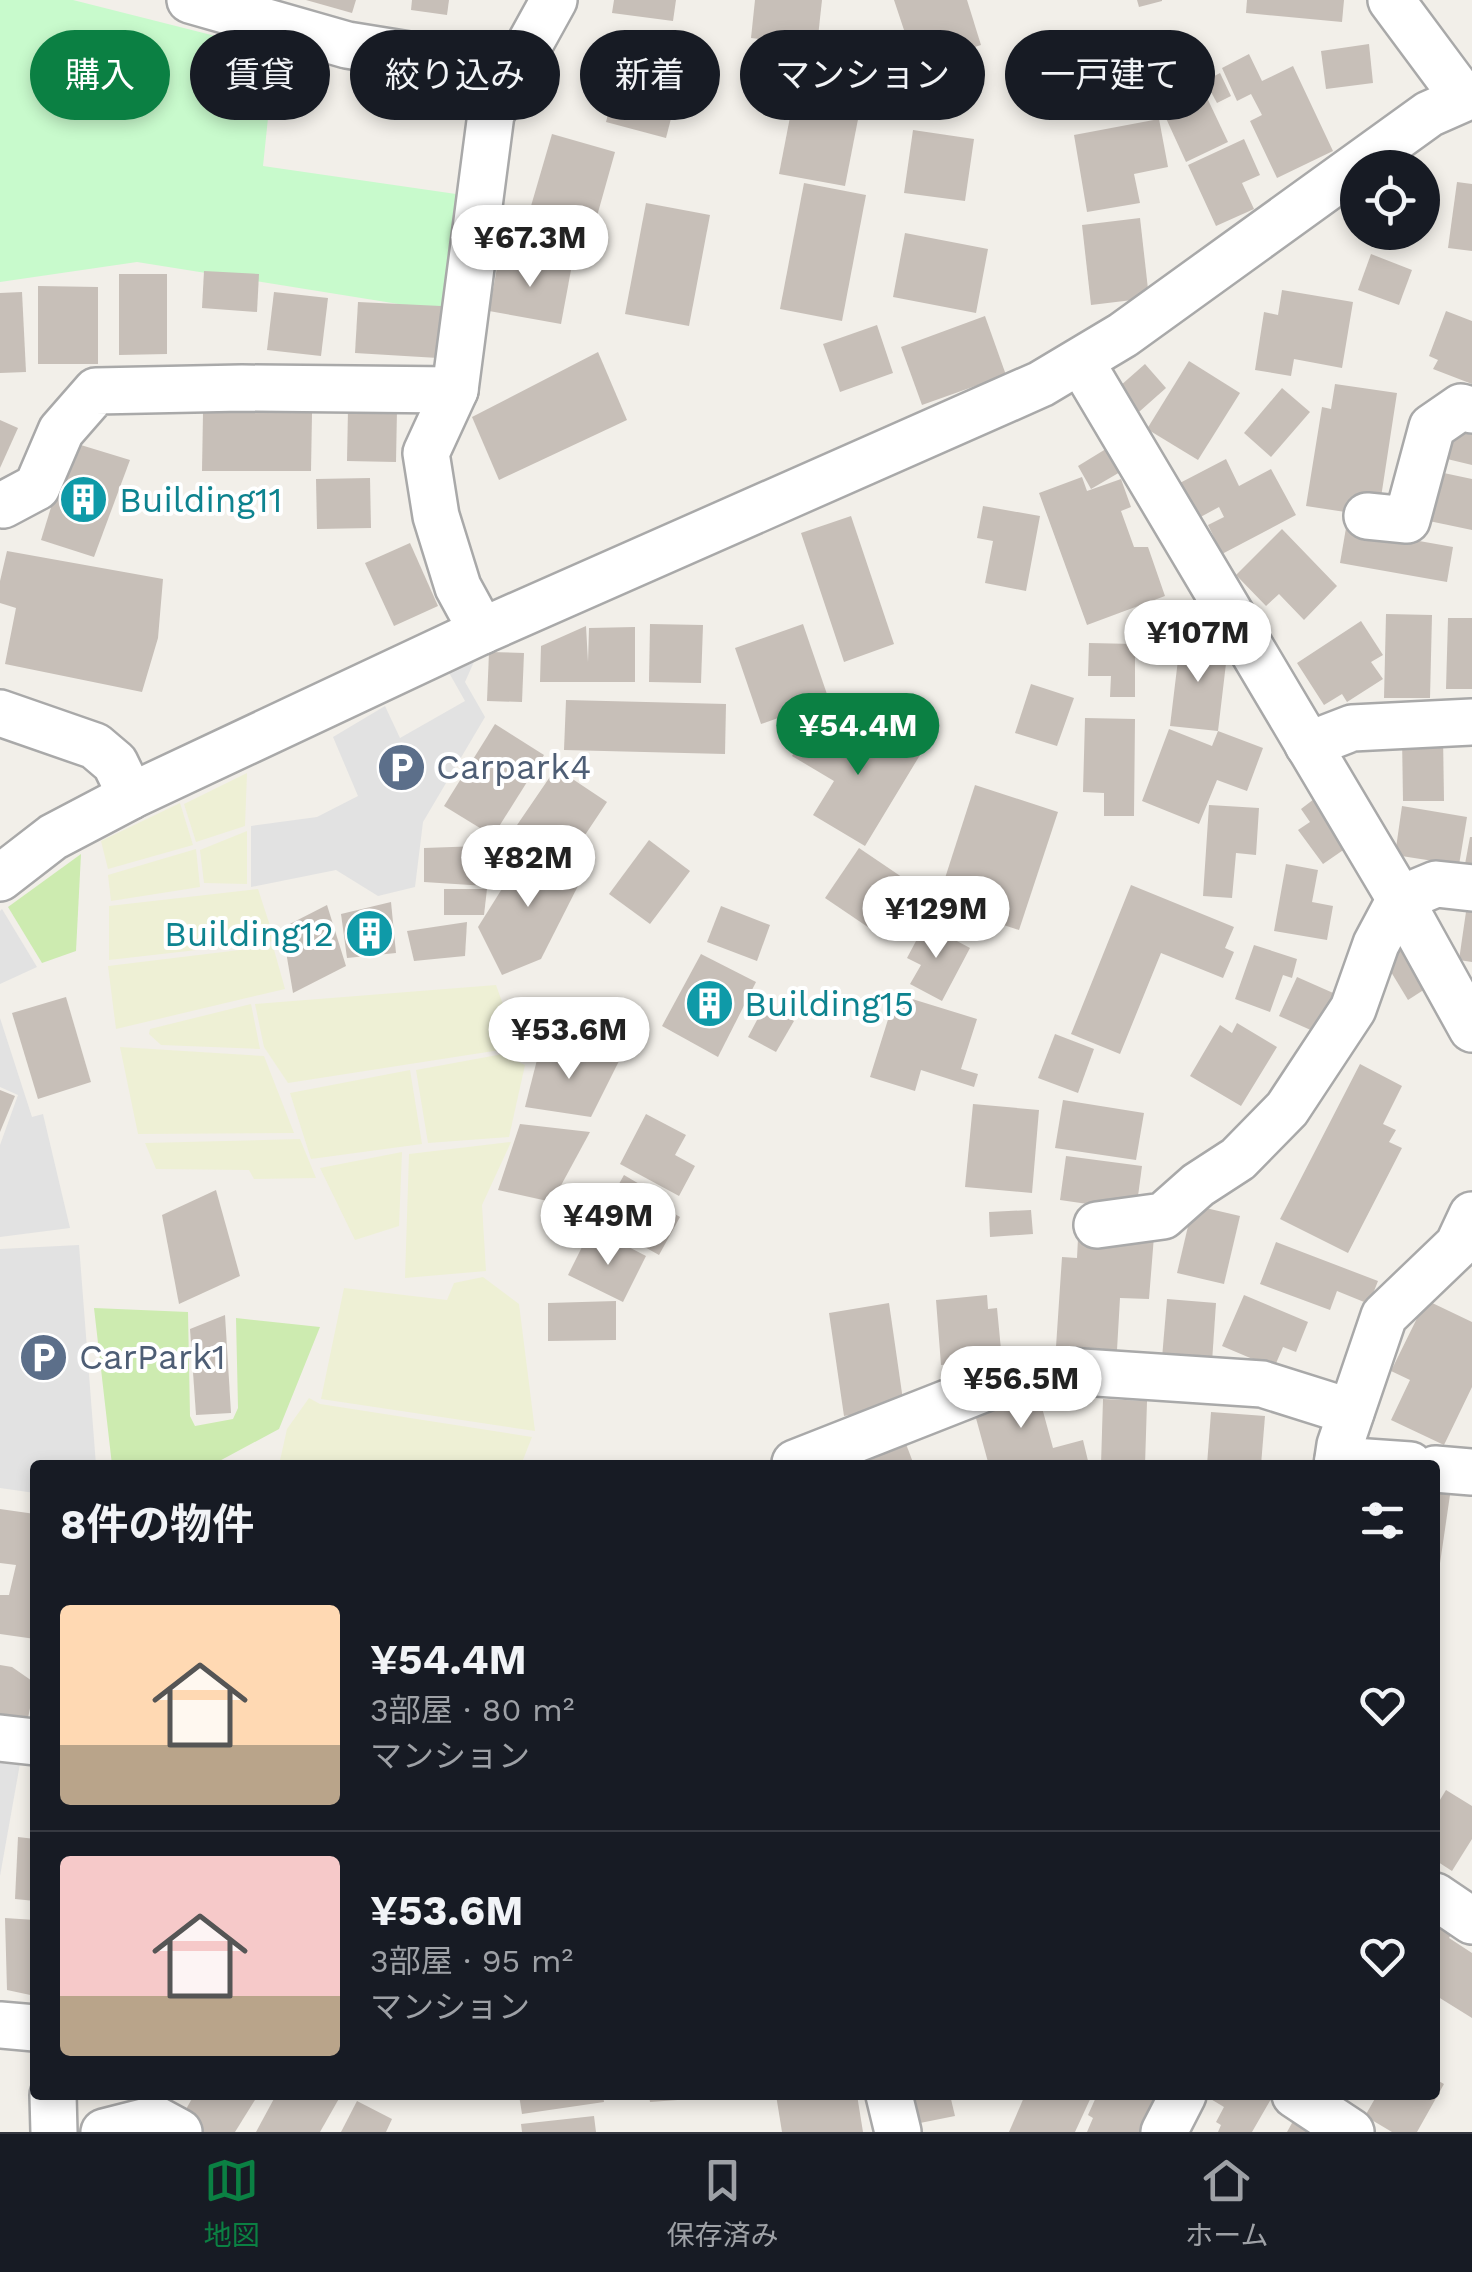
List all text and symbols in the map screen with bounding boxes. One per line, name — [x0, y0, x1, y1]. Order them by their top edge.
chip: 購入 — [30, 30, 170, 120]
chip: 賃貸 — [190, 30, 330, 120]
chip: 絞り込み — [350, 30, 560, 120]
chip: 新着 — [580, 30, 720, 120]
chip: マンション — [740, 30, 985, 120]
chip: 一戸建て — [1005, 30, 1215, 120]
map controls — [1340, 150, 1440, 250]
button: locate — [1340, 150, 1440, 250]
pin: ¥67.3M — [449, 205, 611, 290]
text: ¥67.3M — [473, 218, 587, 256]
building icon: Building11 — [58, 474, 110, 526]
place label: Building11 — [119, 479, 282, 521]
pin: ¥107M — [1128, 600, 1268, 685]
text: ¥107M — [1146, 613, 1250, 651]
pin: ¥54.4M — [777, 693, 939, 778]
text: ¥54.4M — [798, 706, 918, 744]
parking icon: Carpark4 — [375, 741, 427, 793]
place label: Carpark4 — [436, 746, 591, 788]
pin: ¥82M — [469, 825, 587, 910]
text: ¥82M — [483, 838, 573, 876]
pin: ¥129M — [866, 876, 1006, 961]
text: ¥129M — [884, 889, 988, 927]
building icon: Building12 — [343, 908, 395, 960]
place label: Building12 — [164, 913, 334, 955]
building icon: Building15 — [683, 978, 735, 1030]
place label: Building15 — [744, 983, 914, 1025]
pin: ¥53.6M — [488, 997, 650, 1082]
text: ¥53.6M — [511, 1010, 627, 1048]
pin: ¥49M — [549, 1183, 667, 1268]
text: ¥49M — [563, 1196, 653, 1234]
parking icon: CarPark1 — [18, 1331, 70, 1383]
place label: CarPark1 — [79, 1336, 226, 1378]
pin: ¥56.5M — [940, 1346, 1102, 1431]
text: ¥56.5M — [963, 1359, 1079, 1397]
icon: filters — [1355, 1493, 1410, 1548]
text: 8件の物件 — [60, 1500, 254, 1549]
text: ¥54.4M — [370, 1635, 527, 1684]
icon: home — [140, 1645, 260, 1765]
icon: heart — [1355, 1678, 1410, 1733]
text: 3部屋 · 80 m² — [370, 1691, 574, 1729]
text: マンション — [370, 1737, 530, 1775]
text: ¥53.6M — [370, 1886, 523, 1935]
icon: home — [140, 1896, 260, 2016]
icon: heart — [1355, 1929, 1410, 1984]
text: 3部屋 · 95 m² — [370, 1942, 573, 1980]
text: マンション — [370, 1988, 530, 2026]
tab: 地図 — [203, 2153, 259, 2253]
tab: 保存済み — [666, 2153, 778, 2253]
tab: ホーム — [1185, 2153, 1269, 2253]

